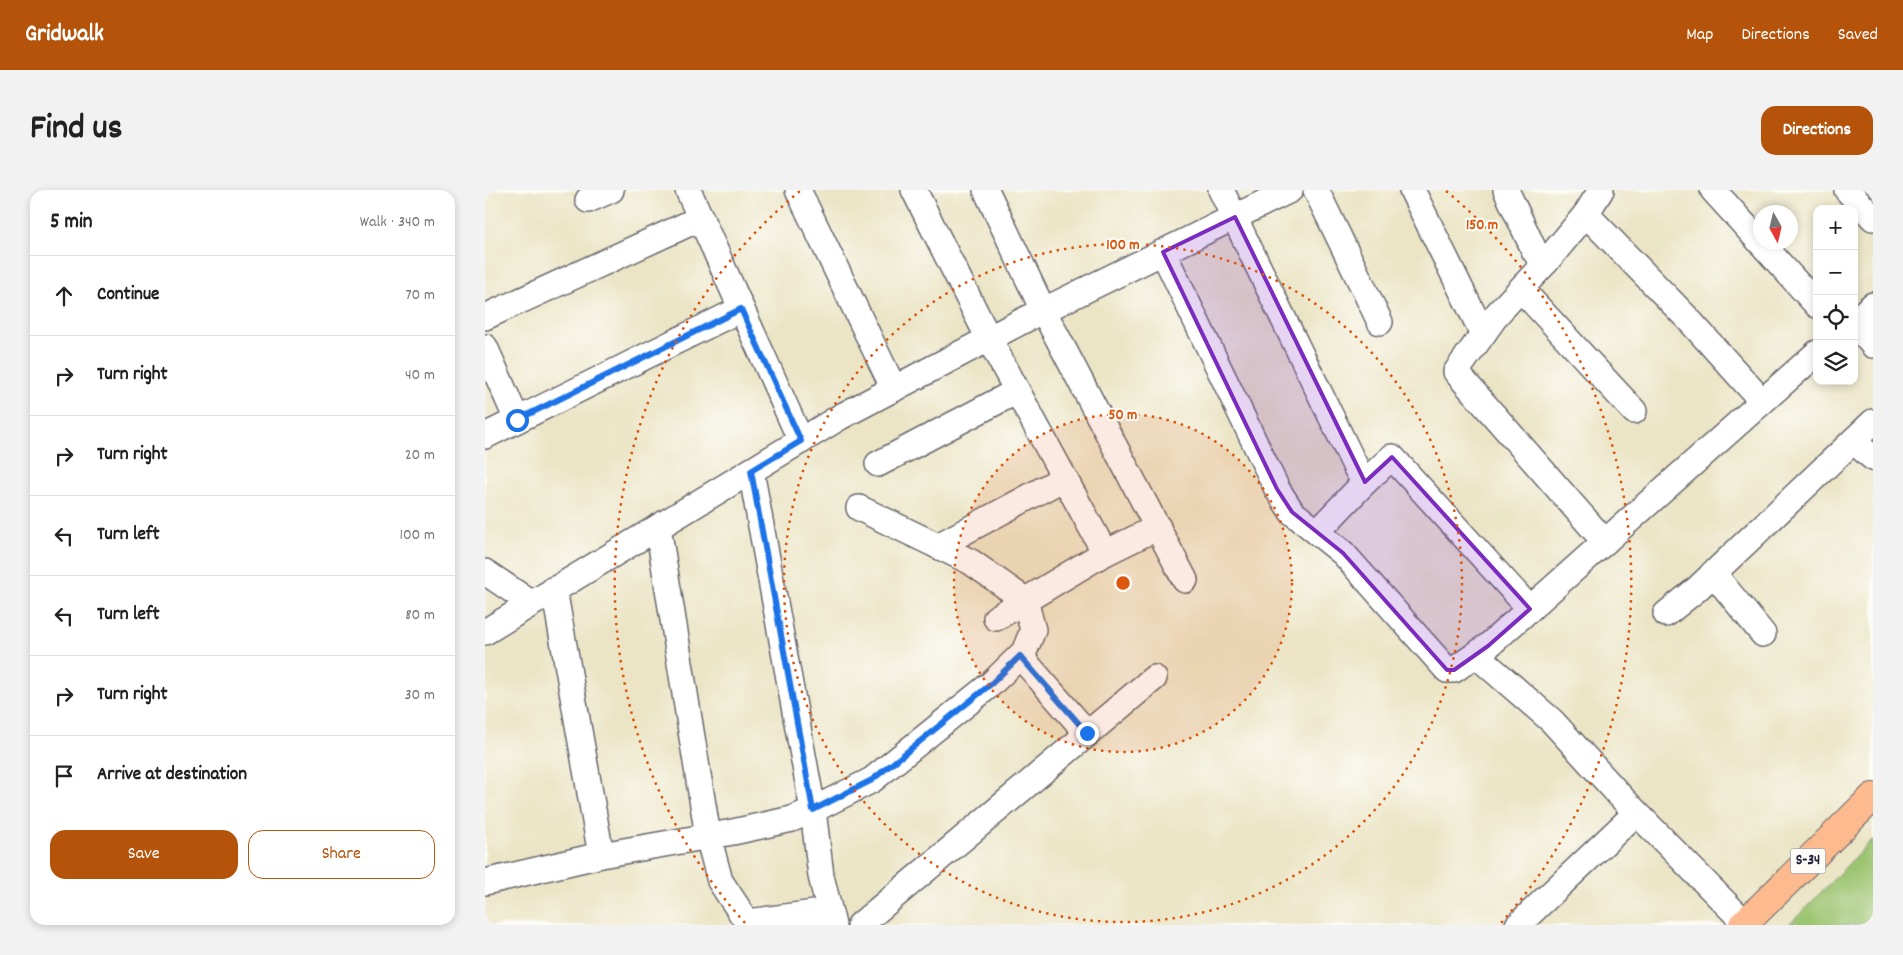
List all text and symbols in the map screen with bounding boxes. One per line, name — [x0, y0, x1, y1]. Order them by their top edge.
text: Gridwalk — [25, 18, 104, 52]
text: Map — [1686, 23, 1713, 48]
text: Directions — [1741, 23, 1810, 48]
text: Saved — [1838, 23, 1878, 48]
text: Find us — [30, 105, 122, 155]
button: Directions — [1761, 106, 1873, 155]
north arrow — [1753, 205, 1798, 250]
map controls — [1813, 205, 1858, 385]
button: + — [1813, 205, 1858, 250]
text: 5 min — [50, 208, 93, 238]
text: Walk · 340 m — [360, 211, 435, 234]
text: 150 m — [1466, 215, 1498, 237]
text: 100 m — [1106, 235, 1140, 257]
button: − — [1813, 250, 1858, 295]
icon: ahead — [50, 282, 78, 310]
text: Continue — [97, 282, 159, 309]
text: 70 m — [405, 284, 435, 307]
button: locate — [1813, 295, 1858, 340]
button: layers — [1813, 340, 1858, 385]
icon: right — [50, 362, 78, 390]
text: Turn right — [97, 362, 168, 389]
text: 40 m — [405, 364, 435, 387]
text: 50 m — [1109, 405, 1137, 427]
route start — [506, 409, 529, 432]
icon: right — [50, 442, 78, 470]
text: Turn right — [97, 442, 168, 469]
text: 20 m — [405, 444, 435, 467]
icon: left — [50, 522, 78, 550]
text: Turn left — [97, 522, 160, 549]
text: 100 m — [399, 524, 435, 547]
centre of rings — [1114, 574, 1132, 592]
icon: left — [50, 602, 78, 630]
text: Turn left — [97, 602, 160, 629]
text: 80 m — [405, 604, 435, 627]
icon: right — [50, 682, 78, 710]
text: Turn right — [97, 682, 168, 709]
text: 30 m — [405, 684, 435, 707]
route end — [1076, 722, 1099, 745]
icon: arrive — [50, 762, 78, 790]
text: Arrive at destination — [97, 762, 247, 789]
button: Save — [50, 830, 238, 879]
button: Share — [248, 830, 435, 879]
road number: S-34 — [1791, 848, 1825, 874]

